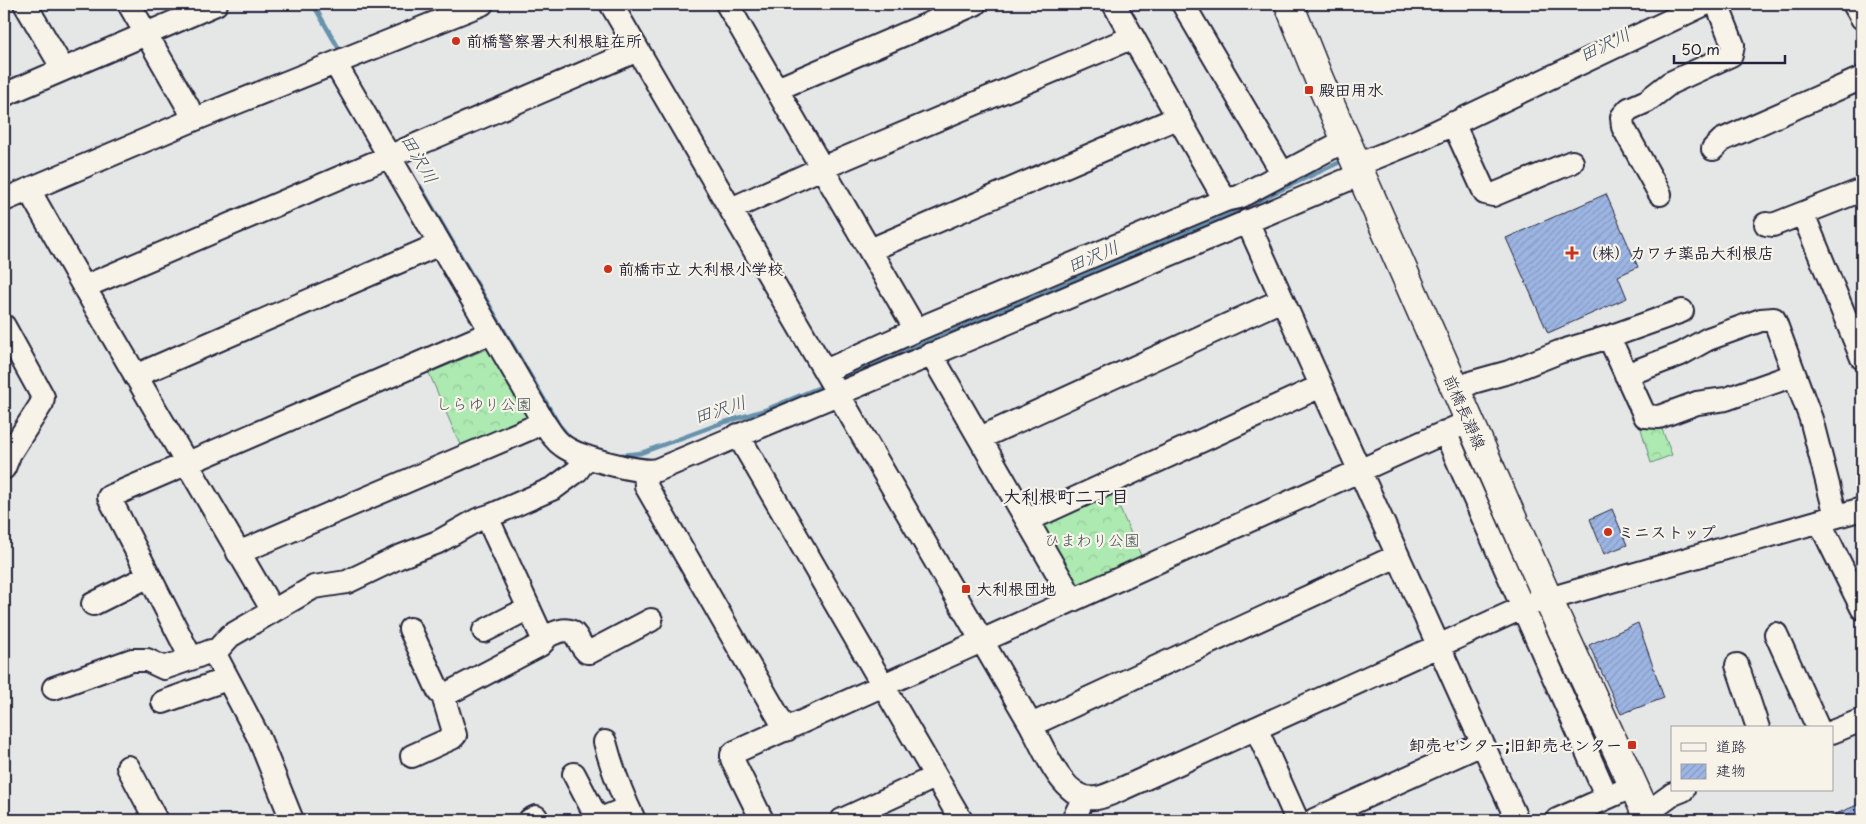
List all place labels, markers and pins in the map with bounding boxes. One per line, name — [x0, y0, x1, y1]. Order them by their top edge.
place label: 前橋警察署大利根駐在所 — [466, 28, 642, 52]
marker: 前橋警察署大利根駐在所 — [450, 35, 462, 47]
place label: 殿田用水 — [1319, 77, 1384, 101]
marker: 殿田用水 — [1303, 84, 1315, 96]
place label: （株）カワチ薬品大利根店 — [1582, 240, 1774, 264]
marker: （株）カワチ薬品大利根店 — [1566, 247, 1578, 259]
place label: 前橋市立 大利根小学校 — [618, 256, 783, 280]
marker: 前橋市立 大利根小学校 — [602, 263, 614, 275]
place label: ミニストップ — [1618, 519, 1716, 543]
marker: ミニストップ — [1602, 526, 1614, 538]
place label: 大利根団地 — [976, 576, 1056, 600]
marker: 大利根団地 — [960, 583, 972, 595]
place label: 卸売センター;旧卸売センター — [1409, 732, 1622, 756]
marker: 卸売センター;旧卸売センター — [1626, 739, 1638, 751]

